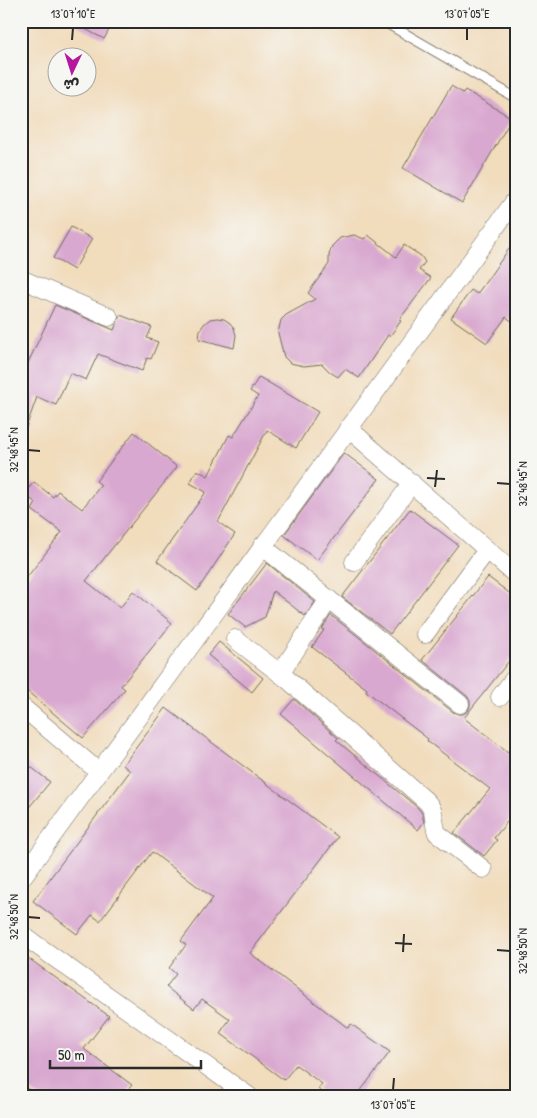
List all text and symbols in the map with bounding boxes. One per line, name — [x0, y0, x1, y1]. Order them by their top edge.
text: 13°07'10"E — [51, 5, 96, 22]
text: 13°07'05"E — [444, 5, 490, 22]
north arrow — [48, 48, 98, 98]
text: ش — [63, 75, 79, 95]
text: 32°48'45"N — [5, 427, 22, 473]
text: 32°48'45"N — [514, 461, 531, 507]
text: 32°48'50"N — [5, 894, 22, 940]
text: 32°48'50"N — [514, 928, 531, 974]
scale bar — [50, 1038, 201, 1070]
text: 50 m — [58, 1044, 85, 1065]
text: 13°07'05"E — [370, 1096, 416, 1113]

